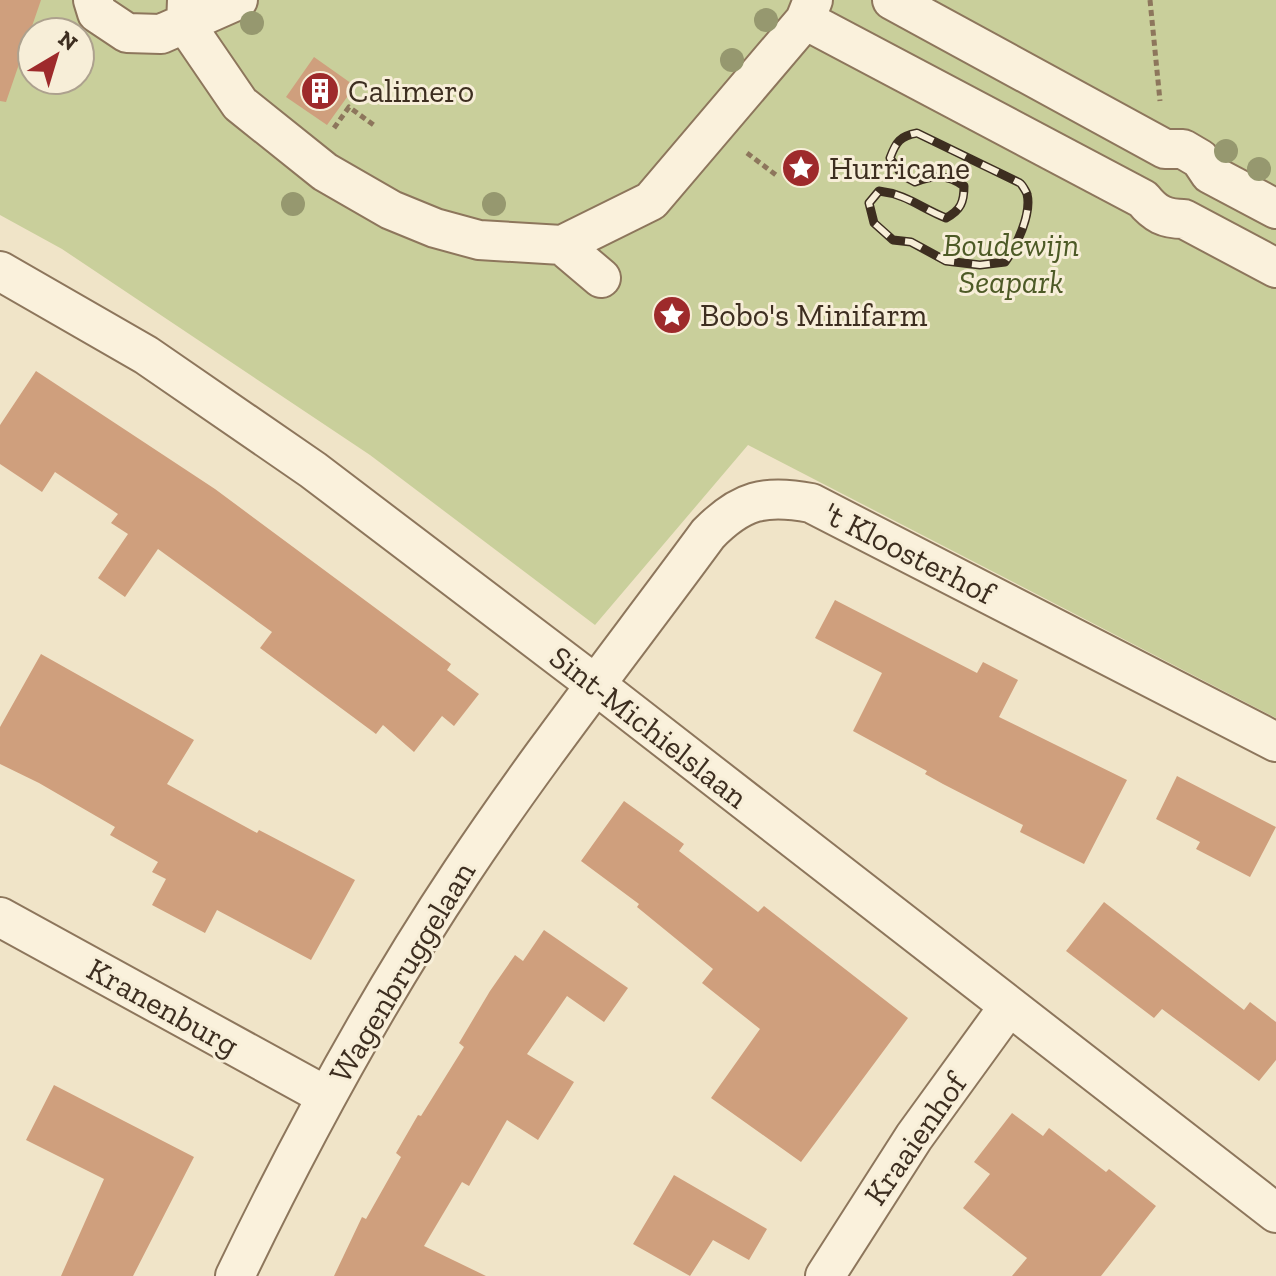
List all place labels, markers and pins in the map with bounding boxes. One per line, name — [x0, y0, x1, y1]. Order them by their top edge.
building icon: Calimero — [299, 70, 341, 112]
place label: Calimero — [348, 72, 474, 110]
place icon: Hurricane — [780, 147, 822, 189]
place label: Hurricane — [829, 149, 970, 187]
place icon: Bobo's Minifarm — [651, 294, 693, 336]
place label: Bobo's Minifarm — [700, 296, 928, 334]

